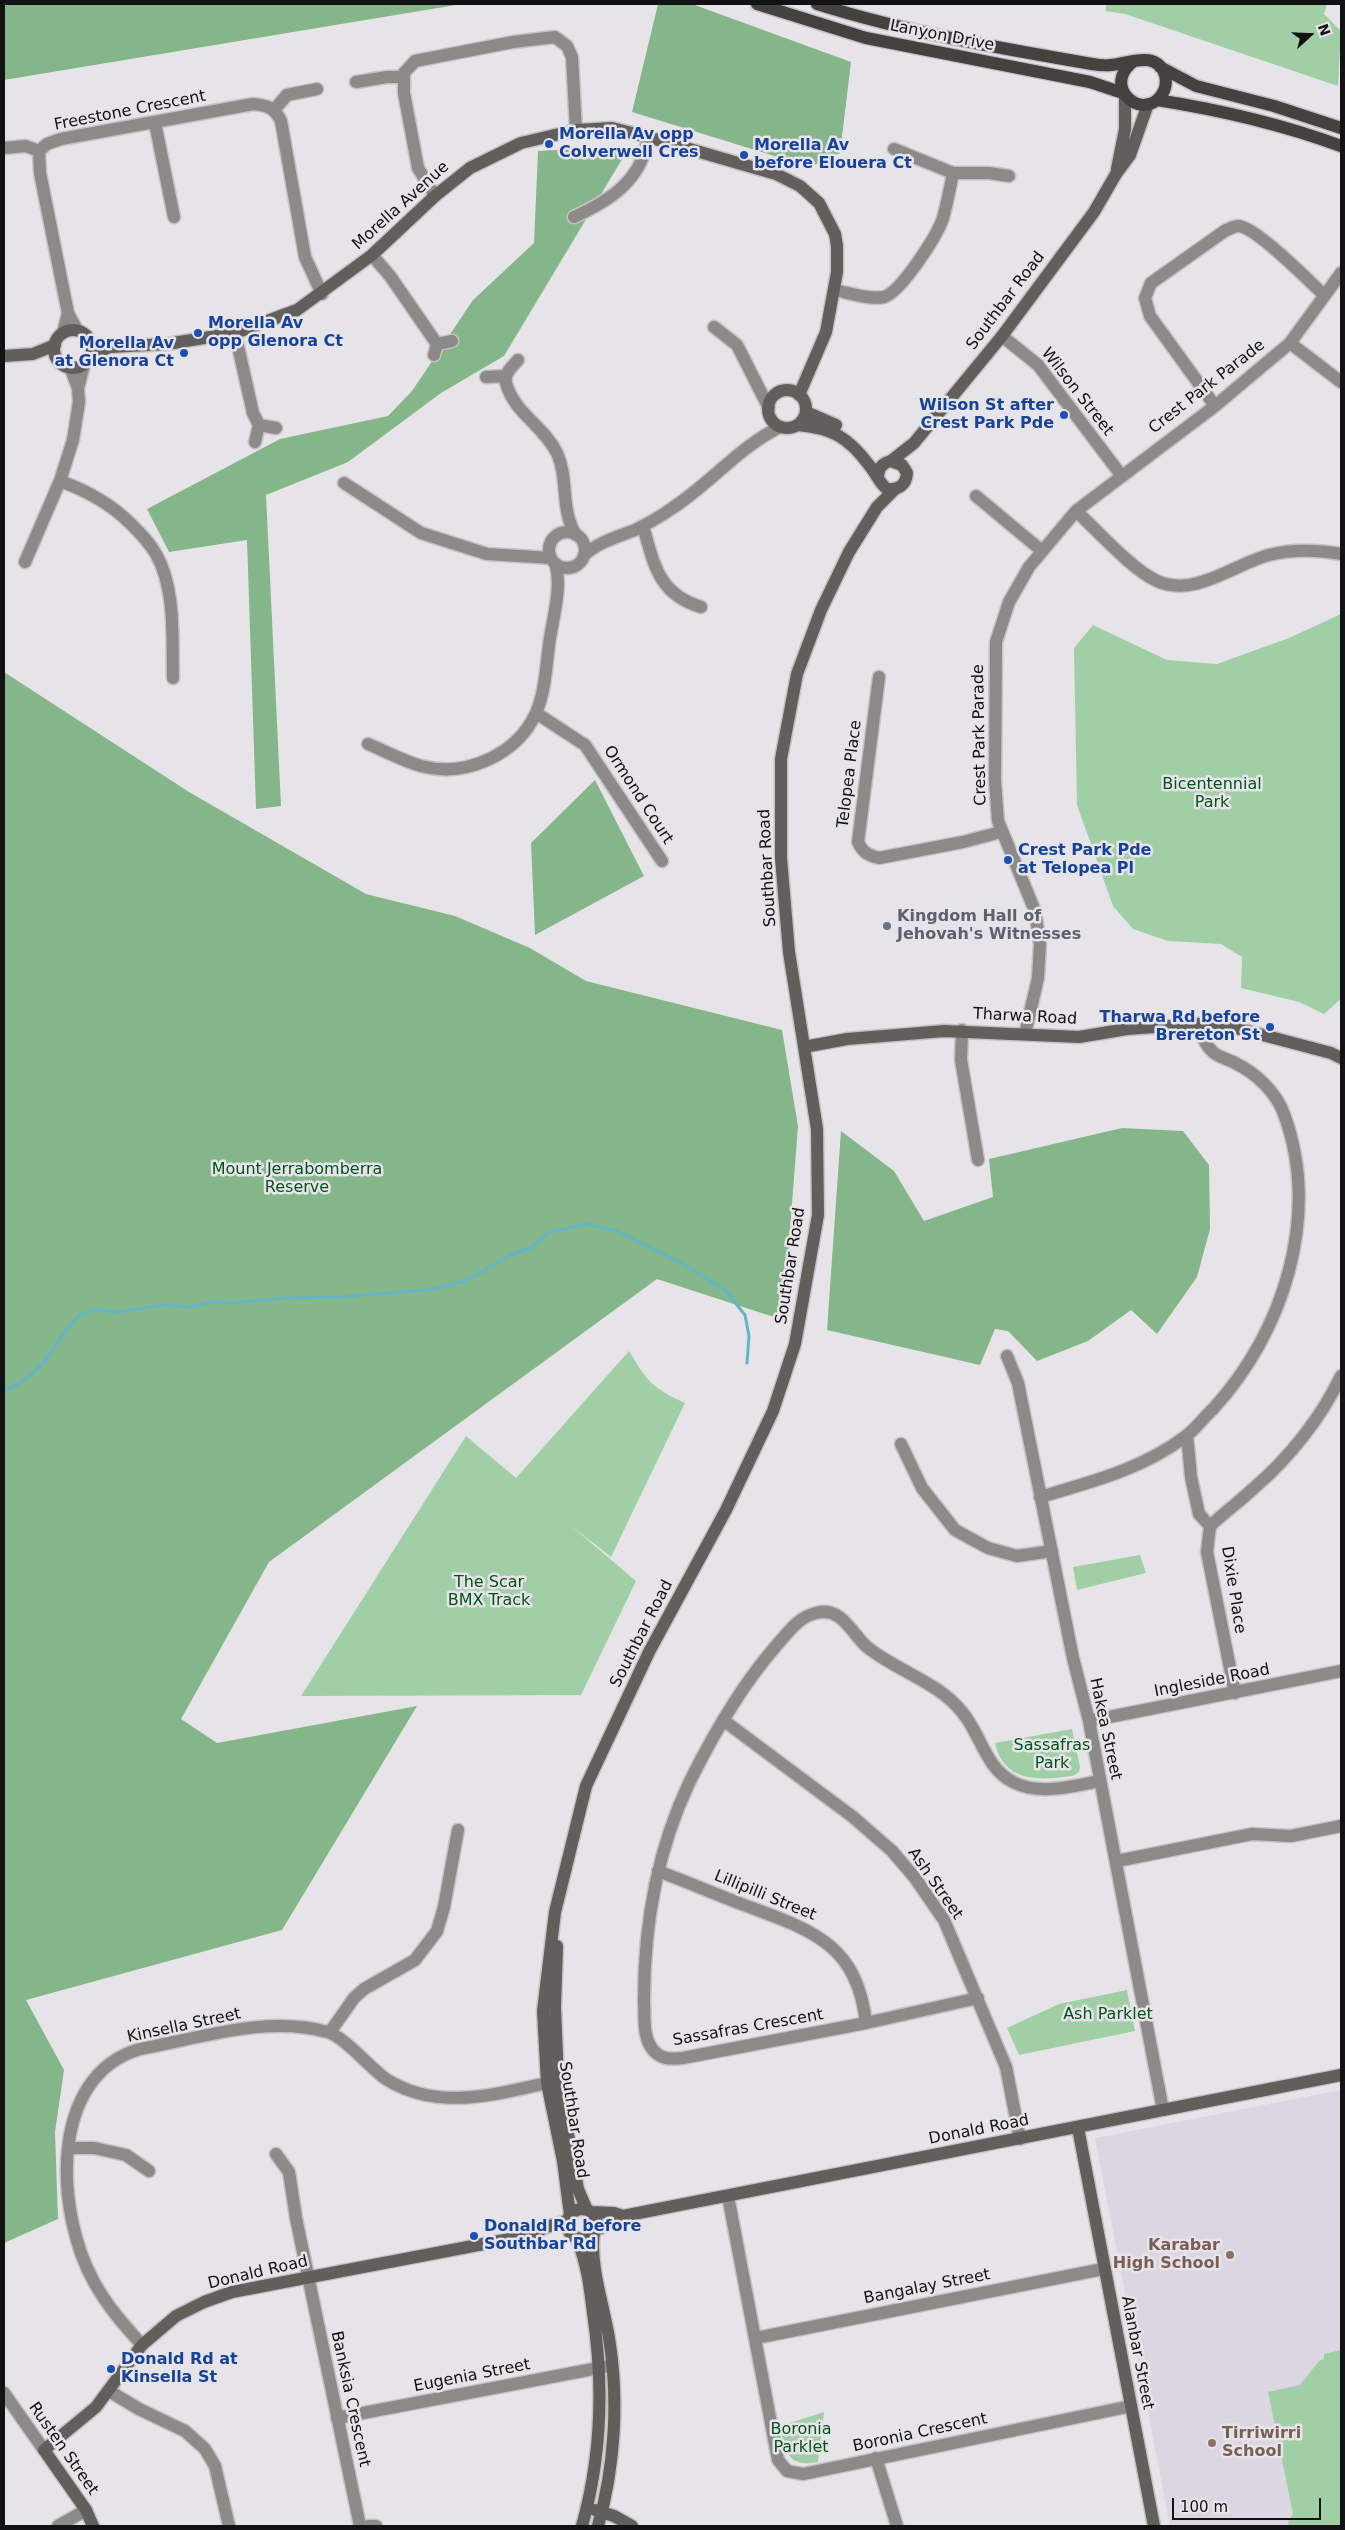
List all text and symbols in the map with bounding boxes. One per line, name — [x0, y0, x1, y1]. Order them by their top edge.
north arrow — [1285, 10, 1335, 60]
street label: Lanyon Drive — [888, 16, 996, 56]
text: N — [1315, 22, 1334, 38]
street label: Freestone Crescent — [53, 87, 207, 135]
place label: Morella Av opp Colverwell Cres — [559, 125, 699, 163]
place label: Morella Av before Elouera Ct — [754, 136, 912, 174]
marker: Morella Av opp Colverwell Cres — [543, 138, 555, 150]
marker: Morella Av before Elouera Ct — [738, 149, 750, 161]
street label: Morella Avenue — [349, 158, 453, 254]
street label: Southbar Road — [963, 248, 1049, 354]
place label: Morella Av opp Glenora Ct — [208, 314, 343, 352]
marker: Morella Av opp Glenora Ct — [192, 327, 204, 339]
place label: Morella Av at Glenora Ct — [54, 334, 174, 372]
street label: Crest Park Parade — [1145, 336, 1269, 438]
street label: Wilson Street — [1037, 344, 1117, 440]
marker: Morella Av at Glenora Ct — [178, 347, 190, 359]
place label: Wilson St after Crest Park Pde — [919, 396, 1054, 434]
marker: Wilson St after Crest Park Pde — [1058, 409, 1070, 421]
street label: Crest Park Parade — [969, 664, 991, 806]
street label: Telopea Place — [834, 719, 866, 829]
street label: Ormond Court — [599, 742, 677, 848]
park label: Bicentennial Park — [1162, 775, 1262, 813]
street label: Southbar Road — [755, 808, 781, 928]
place label: Crest Park Pde at Telopea Pl — [1018, 841, 1151, 879]
marker: Crest Park Pde at Telopea Pl — [1002, 854, 1014, 866]
place label: Kingdom Hall of Jehovah's Witnesses — [897, 907, 1081, 945]
marker: Kingdom Hall of Jehovah's Witnesses — [881, 920, 893, 932]
street label: Tharwa Road — [972, 1005, 1078, 1029]
place label: Tharwa Rd before Brereton St — [1100, 1008, 1260, 1046]
marker: Tharwa Rd before Brereton St — [1264, 1021, 1276, 1033]
park label: Mount Jerrabomberra Reserve — [212, 1160, 382, 1198]
street label: Southbar Road — [772, 1206, 810, 1326]
street label: Dixie Place — [1217, 1545, 1249, 1635]
park label: The Scar BMX Track — [448, 1573, 530, 1611]
street label: Southbar Road — [607, 1577, 677, 1691]
street label: Ingleside Road — [1153, 1660, 1271, 1702]
street label: Hakea Street — [1085, 1676, 1125, 1782]
park label: Sassafras Park — [1014, 1736, 1090, 1774]
street label: Ash Street — [903, 1844, 967, 1924]
street label: Lillipilli Street — [711, 1867, 819, 1925]
street label: Kinsella Street — [125, 2005, 243, 2047]
street label: Sassafras Crescent — [671, 2005, 825, 2051]
park label: Ash Parklet — [1063, 2005, 1153, 2025]
street label: Southbar Road — [554, 2060, 592, 2180]
street label: Donald Road — [927, 2111, 1031, 2149]
place label: Donald Rd before Southbar Rd — [484, 2217, 641, 2255]
marker: Donald Rd before Southbar Rd — [468, 2230, 480, 2242]
place label: Karabar High School — [1113, 2236, 1220, 2274]
marker: Karabar High School — [1224, 2249, 1236, 2261]
street label: Donald Road — [206, 2252, 310, 2294]
street label: Bangalay Street — [862, 2265, 992, 2309]
street label: Alanbar Street — [1117, 2294, 1157, 2412]
street label: Banksia Crescent — [326, 2329, 374, 2469]
place label: Donald Rd at Kinsella St — [121, 2350, 238, 2388]
street label: Eugenia Street — [412, 2355, 532, 2397]
marker: Donald Rd at Kinsella St — [105, 2363, 117, 2375]
street label: Rusten Street — [24, 2399, 102, 2499]
street label: Boronia Crescent — [851, 2409, 989, 2457]
park label: Boronia Parklet — [770, 2420, 832, 2458]
place label: Tirriwirri School — [1222, 2424, 1301, 2462]
marker: Tirriwirri School — [1206, 2437, 1218, 2449]
scale bar — [1175, 2488, 1324, 2520]
text: 100 m — [1180, 2498, 1228, 2516]

